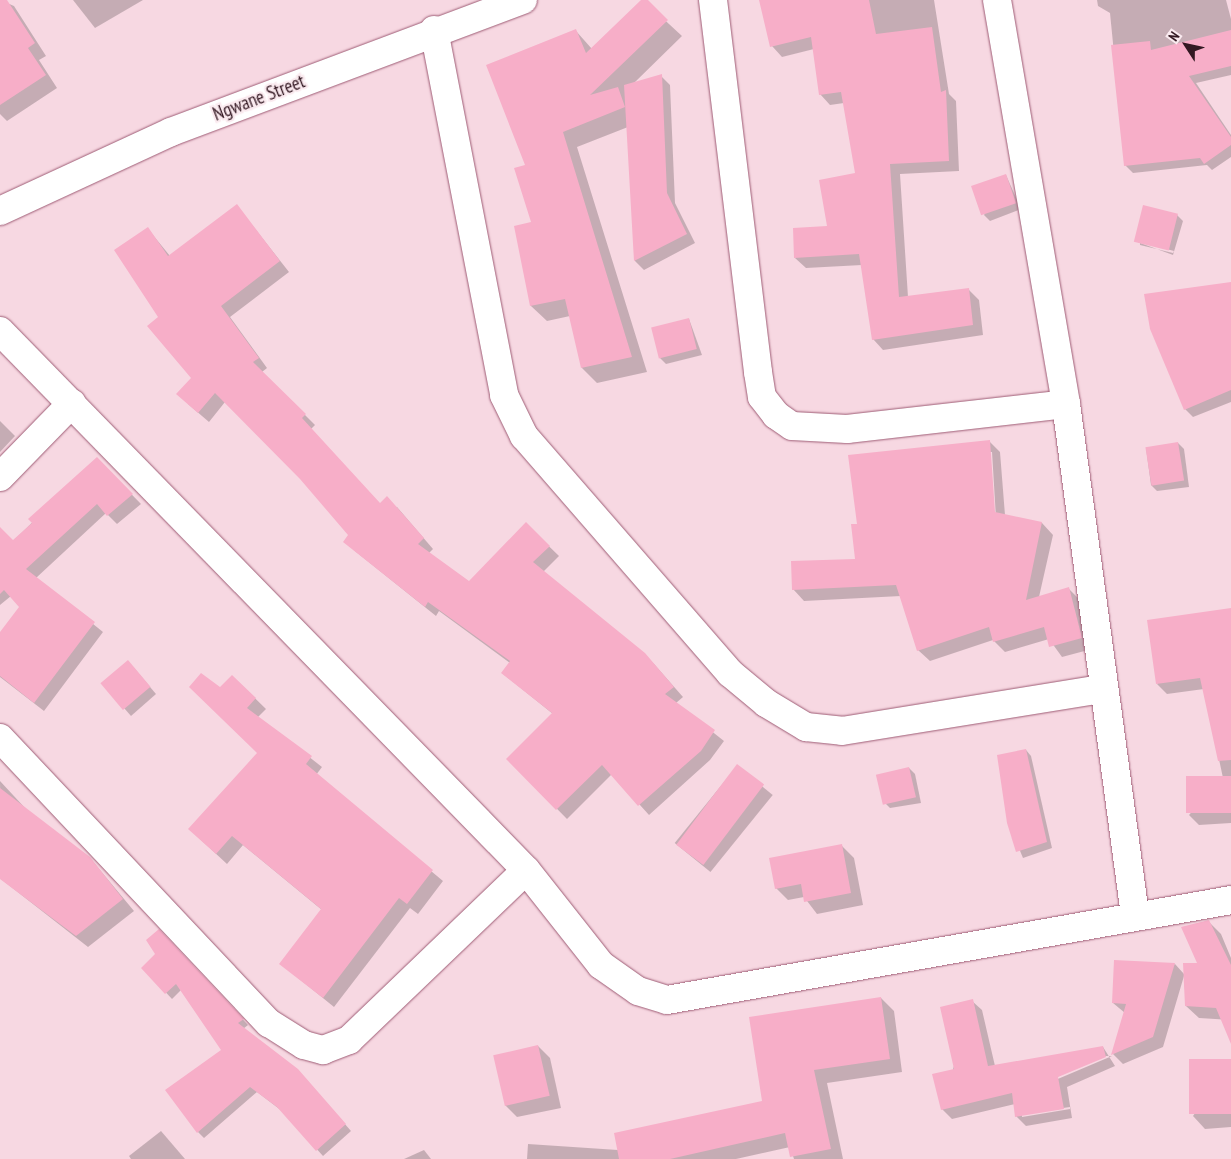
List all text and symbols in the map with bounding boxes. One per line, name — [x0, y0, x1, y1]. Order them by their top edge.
north arrow — [1161, 20, 1211, 70]
text: N — [1164, 28, 1183, 45]
street label: Ngwane Street — [210, 70, 308, 126]

